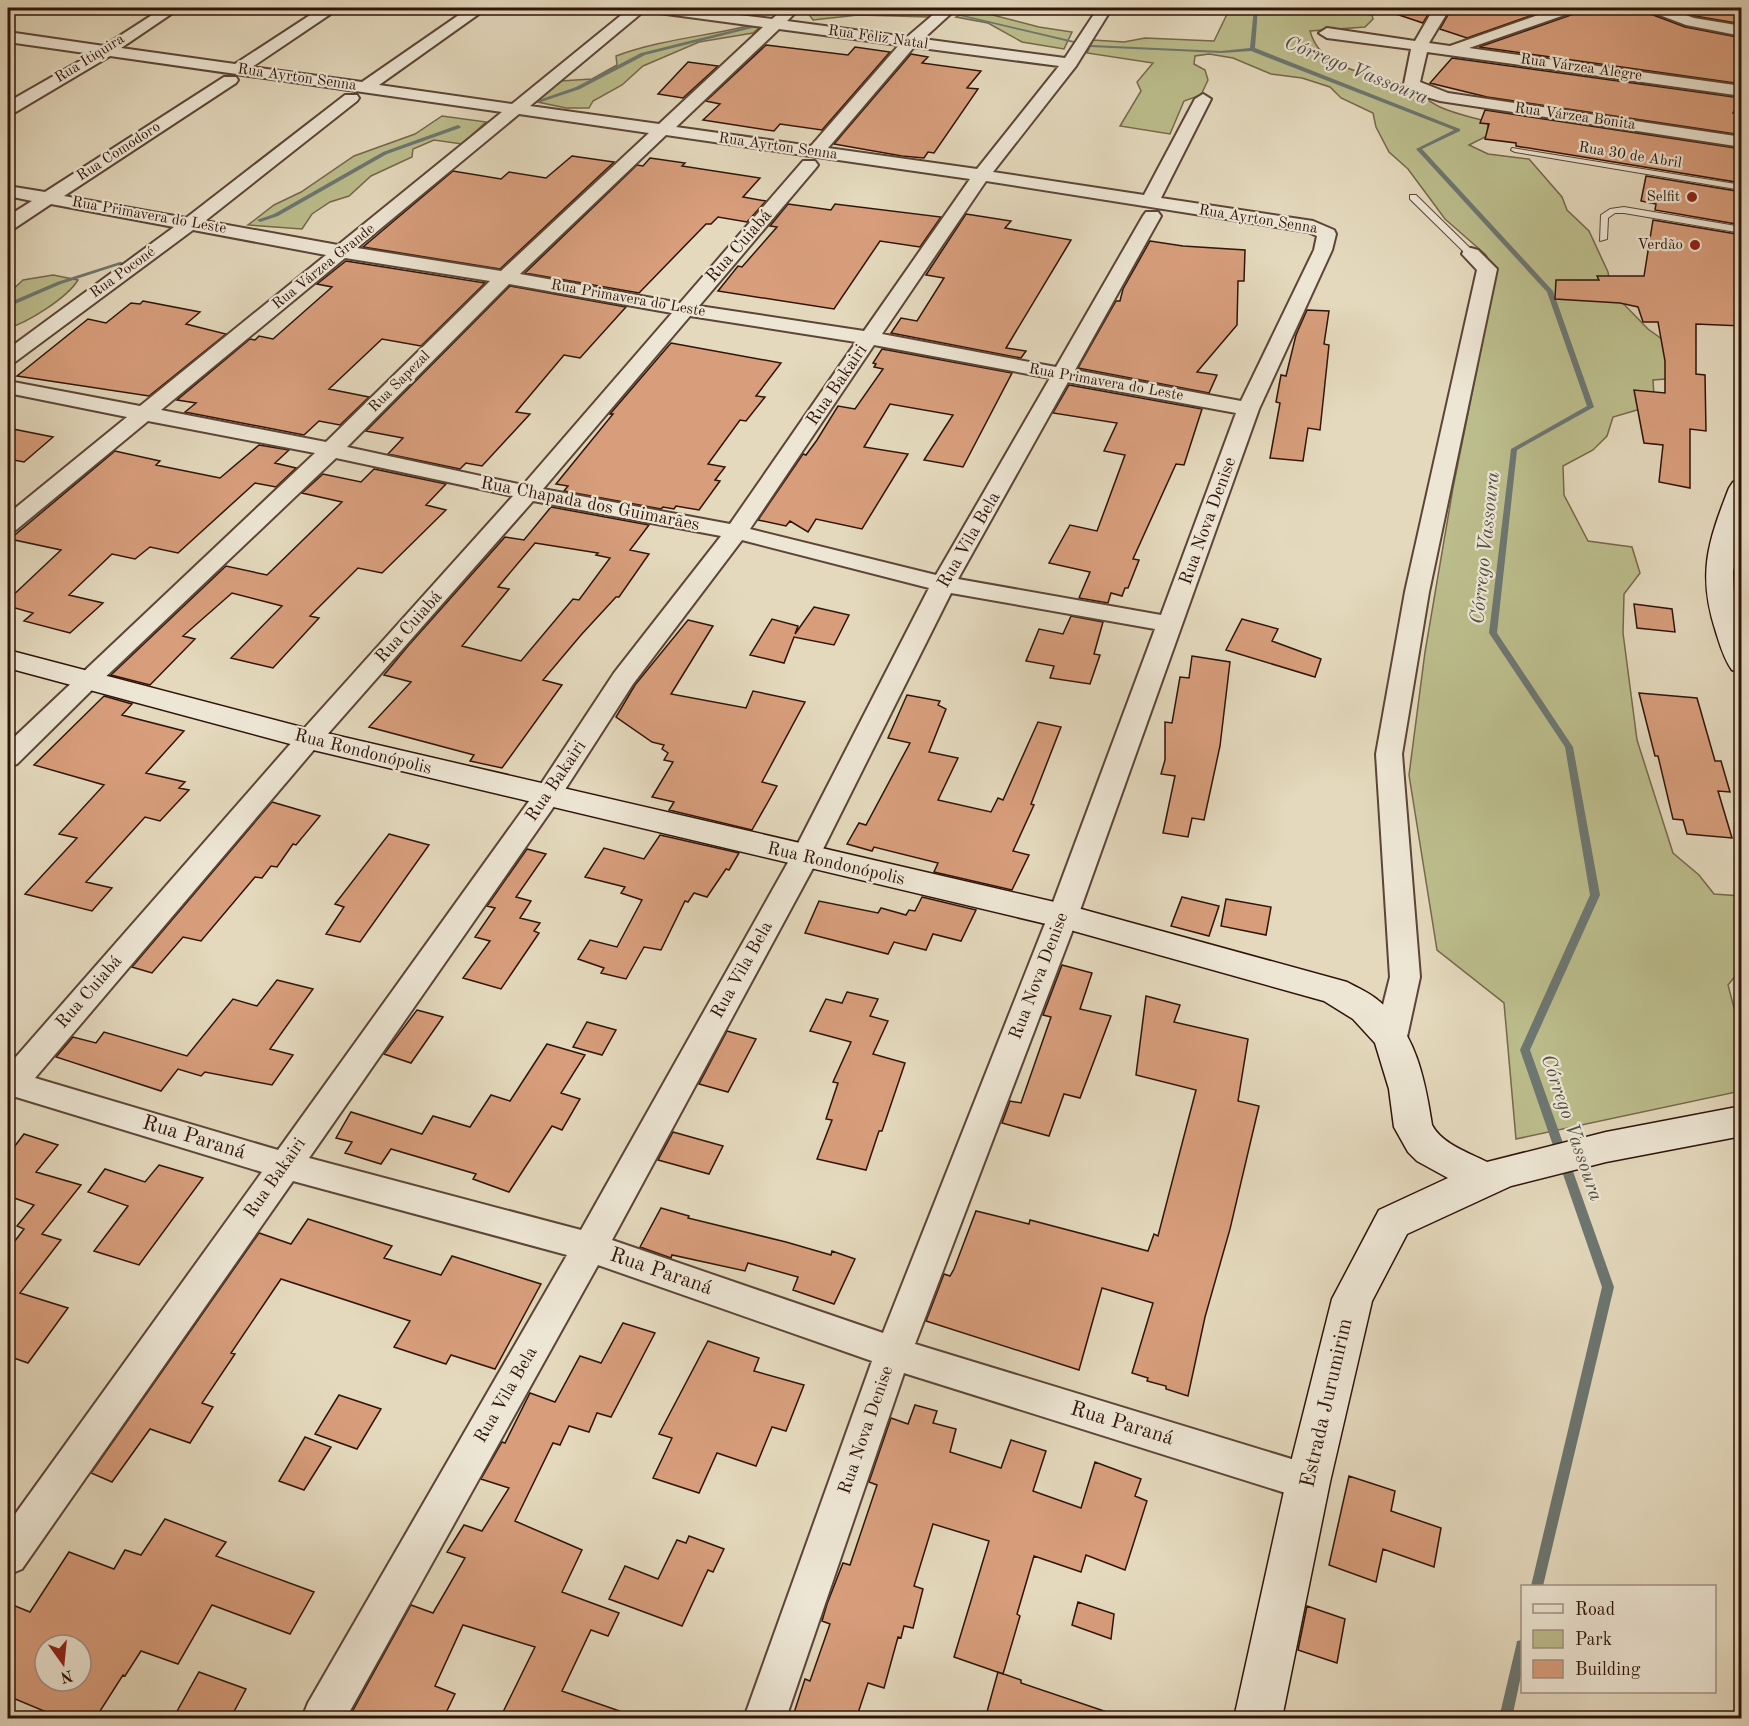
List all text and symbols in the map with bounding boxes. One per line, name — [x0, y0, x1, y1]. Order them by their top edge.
street label: Rua Feliz Natal — [827, 24, 929, 52]
street label: Rua Itiquira — [53, 31, 128, 86]
water label: Córrego Vassoura — [1281, 33, 1431, 109]
street label: Rua Várzea Alegre — [1519, 52, 1643, 84]
street label: Rua Ayrton Senna — [237, 62, 358, 94]
street label: Rua Várzea Bonita — [1514, 101, 1637, 133]
street label: Rua Comodoro — [75, 120, 163, 184]
street label: Rua Ayrton Senna — [718, 131, 839, 163]
street label: Rua 30 de Abril — [1577, 140, 1683, 172]
place label: Selfit — [1647, 190, 1680, 205]
marker: Selfit — [1685, 190, 1699, 204]
street label: Rua Primavera do Leste — [71, 195, 227, 237]
street label: Rua Ayrton Senna — [1198, 203, 1319, 237]
street label: Rua Cuiabá — [703, 206, 775, 286]
street label: Rua Várzea Grande — [270, 221, 378, 313]
place label: Verdão — [1637, 238, 1683, 253]
marker: Verdão — [1688, 238, 1702, 252]
street label: Rua Poconé — [88, 244, 158, 301]
street label: Rua Primavera do Leste — [550, 278, 706, 320]
street label: Rua Bakairi — [804, 341, 871, 429]
street label: Rua Sapezal — [366, 348, 434, 416]
street label: Rua Primavera do Leste — [1028, 362, 1184, 404]
street label: Rua Nova Denise — [1177, 455, 1239, 587]
water label: Córrego Vassoura — [1468, 470, 1504, 625]
street label: Rua Chapada dos Guimarães — [479, 474, 701, 534]
street label: Rua Vila Bela — [934, 489, 1004, 591]
street label: Rua Cuiabá — [372, 587, 446, 666]
street label: Rua Rondonópolis — [293, 726, 434, 778]
street label: Rua Bakairi — [523, 737, 590, 825]
street label: Rua Rondonópolis — [765, 839, 907, 889]
street label: Rua Nova Denise — [1007, 910, 1071, 1042]
street label: Rua Vila Bela — [708, 918, 776, 1021]
street label: Rua Cuiabá — [53, 952, 125, 1032]
water label: Córrego Vassoura — [1537, 1052, 1606, 1204]
street label: Rua Paraná — [140, 1112, 248, 1164]
street label: Rua Bakairi — [241, 1135, 309, 1221]
street label: Rua Paraná — [607, 1245, 715, 1299]
street label: Estrada Jurumirim — [1297, 1316, 1357, 1490]
street label: Rua Vila Bela — [471, 1344, 541, 1446]
street label: Rua Nova Denise — [836, 1364, 896, 1496]
street label: Rua Paraná — [1068, 1398, 1176, 1450]
legend — [1521, 1585, 1716, 1693]
text: Road — [1575, 1601, 1615, 1619]
text: Park — [1575, 1631, 1612, 1649]
north arrow — [33, 1633, 93, 1693]
text: Building — [1575, 1661, 1641, 1679]
text: N — [58, 1666, 74, 1685]

